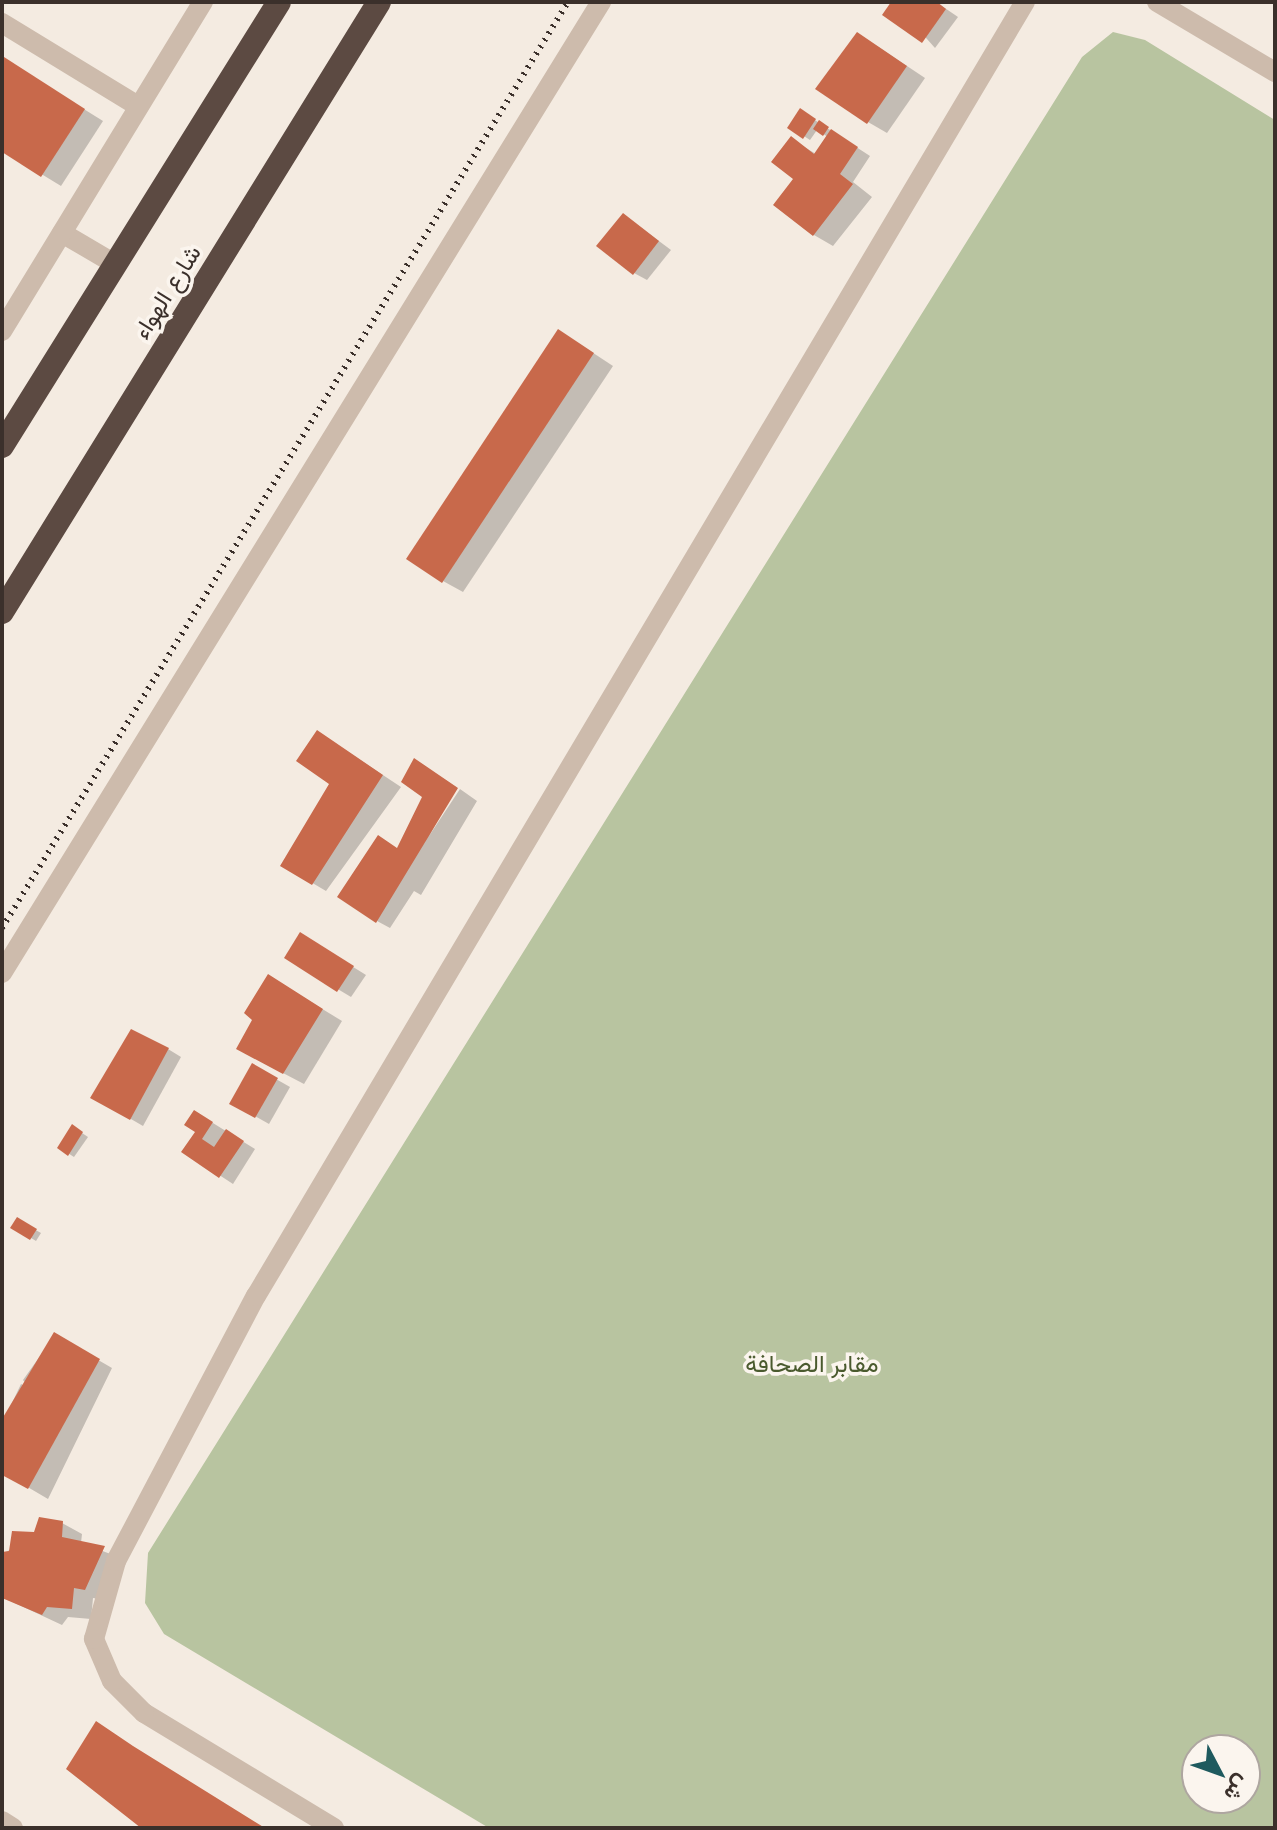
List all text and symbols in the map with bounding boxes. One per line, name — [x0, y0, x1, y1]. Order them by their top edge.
street label: شارع الهواء — [127, 240, 207, 344]
park label: مقابر الصحافة — [745, 1350, 879, 1378]
north arrow — [1181, 1734, 1261, 1814]
text: ش — [1219, 1770, 1256, 1807]

